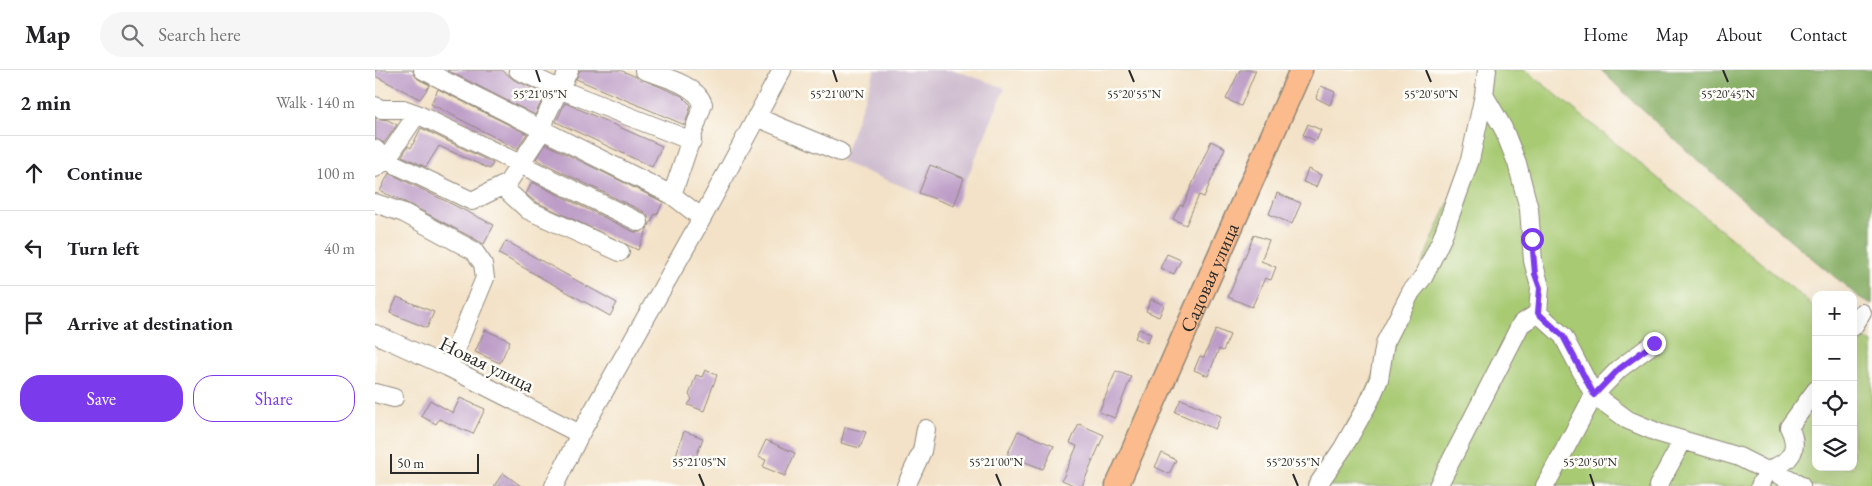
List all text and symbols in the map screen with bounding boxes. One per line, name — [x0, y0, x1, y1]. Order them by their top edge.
search box — [100, 12, 450, 57]
text: Map — [25, 19, 70, 50]
icon: search — [118, 21, 146, 49]
text: Search here — [158, 22, 241, 47]
text: Home — [1583, 23, 1628, 46]
text: Map — [1656, 23, 1688, 46]
text: About — [1716, 23, 1762, 46]
text: Contact — [1790, 23, 1847, 46]
text: 55°21'05"N — [513, 86, 567, 102]
text: 55°21'00"N — [810, 86, 864, 102]
text: 55°20'55"N — [1107, 86, 1161, 102]
text: 55°20'50"N — [1404, 86, 1458, 102]
text: 55°20'45"N — [1701, 86, 1755, 102]
text: 2 min — [20, 89, 71, 116]
text: Walk · 140 m — [276, 92, 355, 113]
icon: ahead — [20, 159, 48, 187]
text: Continue — [67, 161, 142, 186]
text: 100 m — [316, 163, 355, 184]
street label: Садовая улица — [1174, 219, 1245, 336]
route start — [1521, 228, 1544, 251]
icon: left — [20, 234, 48, 262]
text: Turn left — [67, 236, 139, 261]
text: 40 m — [324, 238, 355, 259]
map controls — [1812, 291, 1857, 471]
button: + — [1812, 291, 1857, 336]
icon: arrive — [20, 309, 48, 337]
text: Arrive at destination — [67, 311, 233, 336]
street label: Новая улица — [435, 330, 539, 398]
route end — [1643, 332, 1666, 355]
button: − — [1812, 336, 1857, 381]
button: Save — [20, 375, 183, 422]
button: Share — [193, 375, 355, 422]
button: locate — [1812, 381, 1857, 426]
button: layers — [1812, 426, 1857, 471]
scale bar — [390, 451, 479, 474]
text: 50 m — [397, 454, 424, 472]
text: 55°21'05"N — [672, 454, 726, 470]
text: 55°21'00"N — [969, 454, 1023, 470]
text: 55°20'55"N — [1266, 454, 1320, 470]
text: 55°20'50"N — [1563, 454, 1617, 470]

